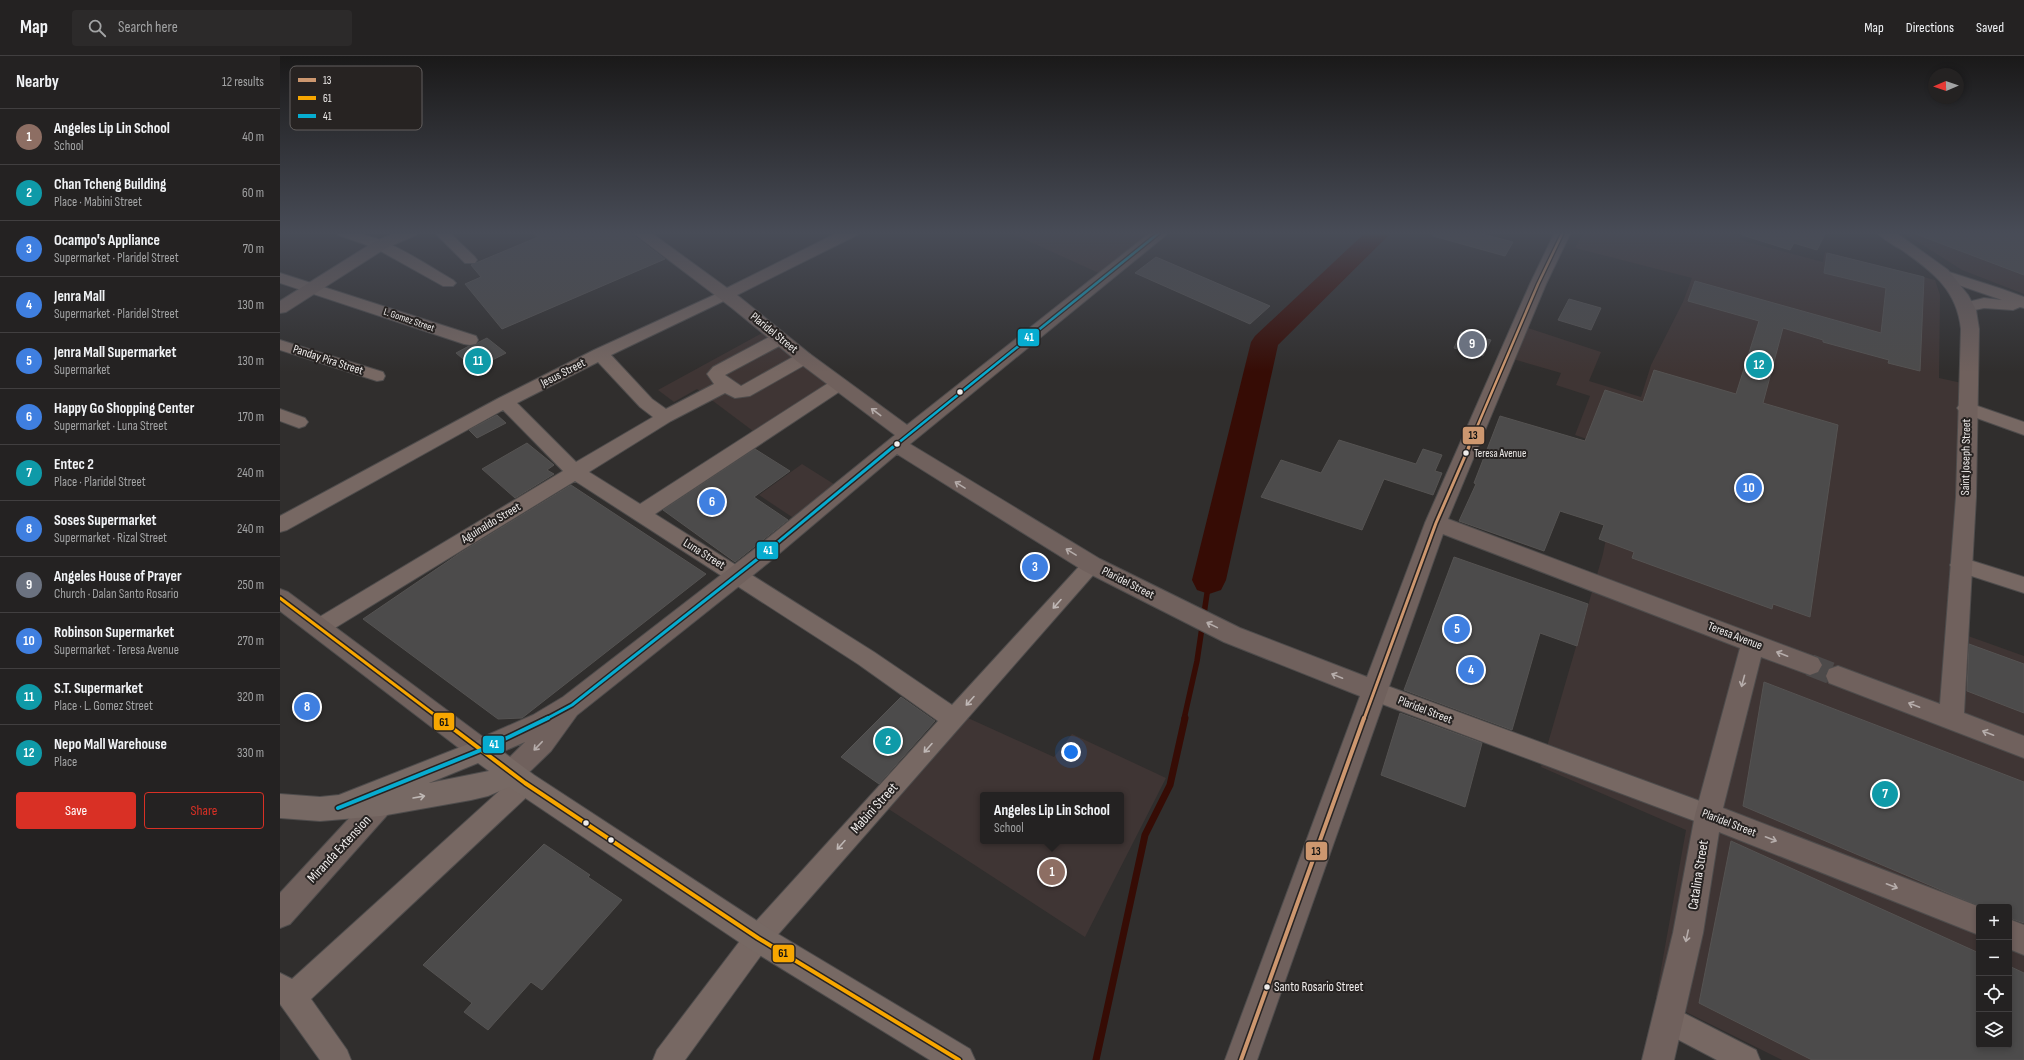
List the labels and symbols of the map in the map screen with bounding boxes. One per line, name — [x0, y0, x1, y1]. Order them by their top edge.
legend — [290, 66, 422, 130]
north arrow — [1928, 68, 1964, 104]
text: 13 — [323, 74, 332, 87]
text: 61 — [323, 92, 332, 105]
text: 41 — [323, 110, 332, 123]
street label: L. Gomez Street — [382, 306, 436, 334]
street label: Plaridel Street — [747, 309, 801, 357]
line badge: 41 — [1017, 328, 1040, 347]
pin: 9 — [1459, 329, 1485, 359]
text: 41 — [1024, 331, 1034, 344]
street label: Panday Pira Street — [291, 342, 365, 379]
pin: 11 — [465, 346, 491, 376]
pin: 12 — [1746, 350, 1772, 380]
street label: Jesus Street — [537, 355, 588, 391]
unlabelled marker — [955, 387, 965, 397]
one-way arrow — [871, 408, 882, 416]
street label: Saint Joseph Street — [1958, 418, 1974, 495]
line badge: 13 — [1462, 426, 1485, 445]
text: 13 — [1468, 429, 1478, 442]
unlabelled marker — [892, 439, 902, 449]
place label: Teresa Avenue — [1474, 447, 1526, 460]
marker: Teresa Avenue — [1461, 448, 1471, 458]
pin: 10 — [1736, 473, 1762, 503]
one-way arrow — [954, 480, 966, 488]
pin: 6 — [699, 487, 725, 517]
street label: Aguinaldo Street — [458, 499, 524, 547]
street label: Luna Street — [680, 535, 728, 573]
line badge: 41 — [756, 541, 779, 560]
text: 41 — [763, 544, 773, 557]
one-way arrow — [1065, 548, 1077, 556]
pin: 3 — [1022, 552, 1048, 582]
street label: Plaridel Street — [1099, 563, 1157, 603]
one-way arrow — [1052, 599, 1061, 610]
pin: 5 — [1444, 614, 1470, 644]
street label: Teresa Avenue — [1706, 619, 1765, 653]
one-way arrow — [1207, 621, 1219, 628]
one-way arrow — [1776, 650, 1788, 658]
pin: 4 — [1458, 655, 1484, 685]
one-way arrow — [1332, 672, 1344, 680]
one-way arrow — [1739, 674, 1746, 687]
pin: 8 — [294, 692, 320, 722]
street label: Plaridel Street — [1396, 693, 1455, 727]
one-way arrow — [966, 696, 975, 706]
one-way arrow — [1909, 700, 1921, 708]
line badge: 61 — [433, 712, 455, 731]
text: 61 — [439, 716, 449, 729]
pin: 2 — [875, 726, 901, 756]
one-way arrow — [1982, 728, 1994, 736]
line badge: 41 — [482, 735, 505, 754]
text: 41 — [489, 738, 499, 751]
one-way arrow — [533, 741, 543, 751]
your location — [1061, 742, 1081, 762]
one-way arrow — [924, 743, 933, 753]
street label: Mabini Street — [847, 779, 901, 837]
pin: 7 — [1872, 779, 1898, 809]
one-way arrow — [412, 793, 425, 801]
street label: Plaridel Street — [1700, 806, 1759, 840]
street label: Miranda Extension — [304, 812, 374, 886]
unlabelled marker — [581, 818, 591, 828]
unlabelled marker — [606, 835, 616, 845]
one-way arrow — [1764, 835, 1776, 843]
street label: Catalina Street — [1684, 839, 1712, 911]
one-way arrow — [836, 840, 846, 850]
line badge: 13 — [1305, 841, 1328, 861]
text: 13 — [1311, 845, 1321, 858]
pin: 1 — [1039, 857, 1065, 887]
one-way arrow — [1885, 882, 1897, 890]
one-way arrow — [1683, 929, 1691, 942]
line badge: 61 — [772, 944, 795, 963]
text: 61 — [778, 947, 788, 960]
place label: Santo Rosario Street — [1274, 979, 1363, 995]
marker: Santo Rosario Street — [1262, 982, 1272, 992]

